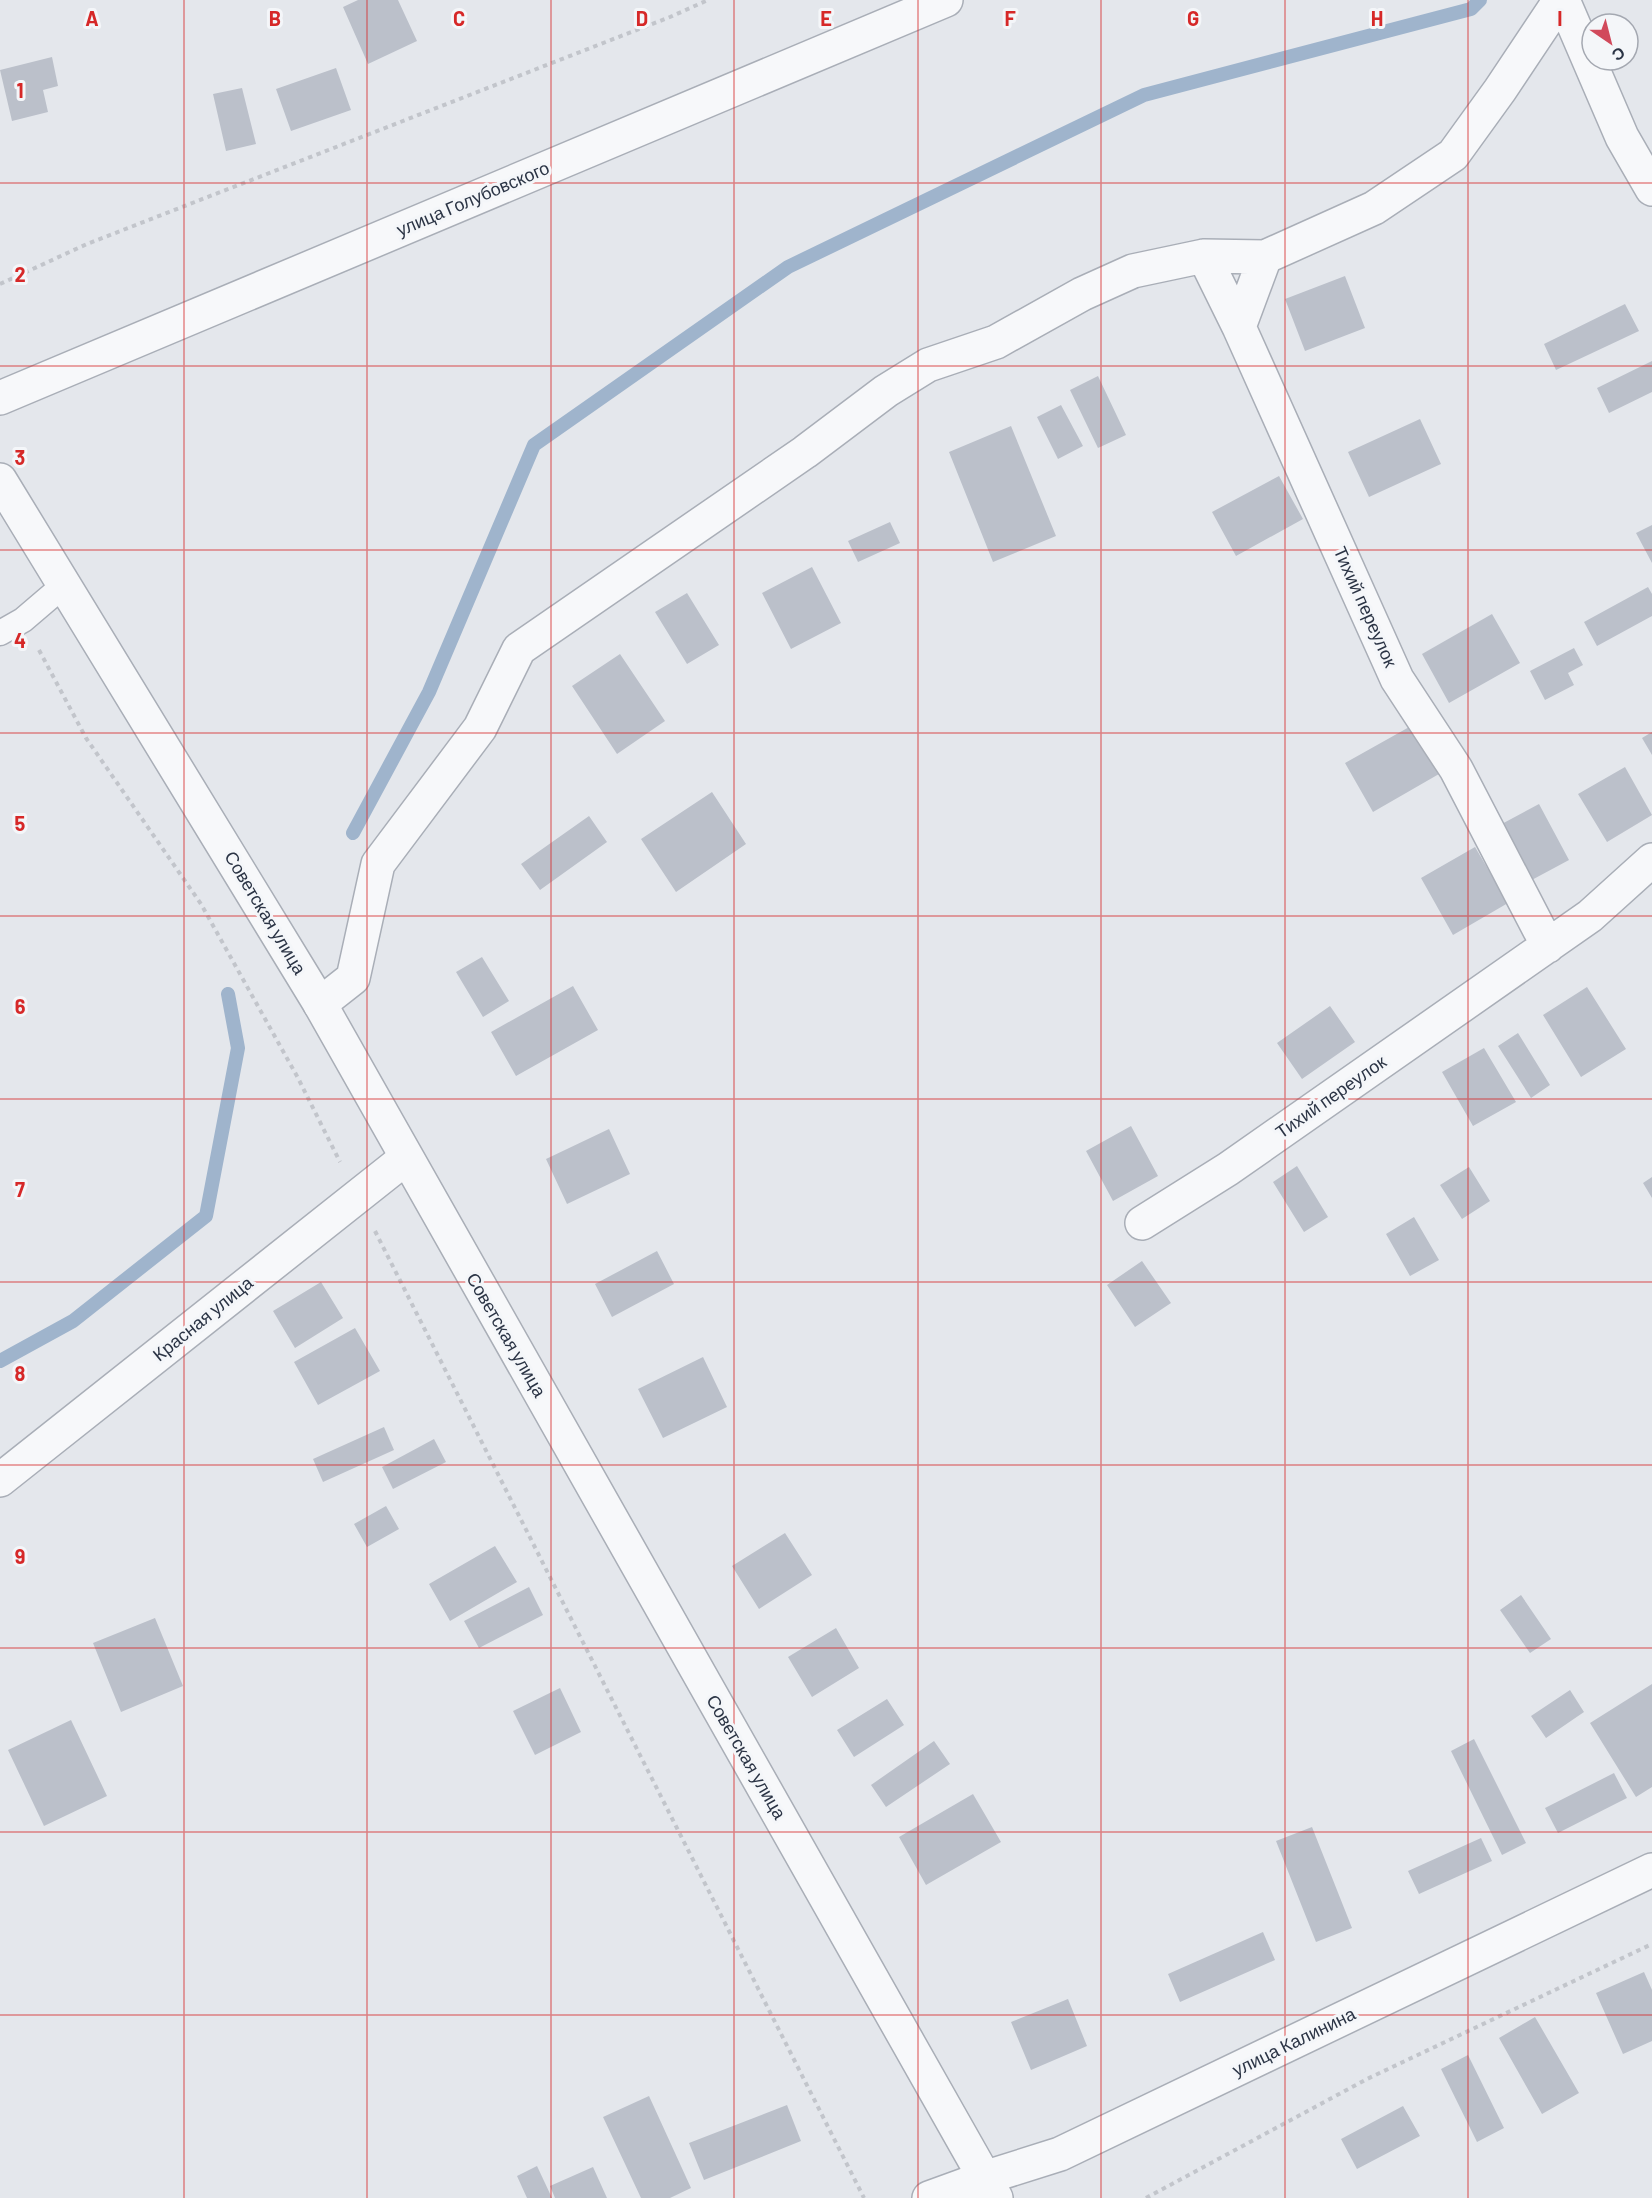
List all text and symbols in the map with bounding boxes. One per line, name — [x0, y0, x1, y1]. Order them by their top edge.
text: A — [85, 6, 99, 30]
text: B — [269, 6, 281, 30]
text: C — [453, 6, 465, 30]
text: D — [636, 6, 648, 30]
text: E — [820, 6, 832, 30]
text: F — [1004, 6, 1016, 30]
text: G — [1187, 6, 1199, 30]
text: H — [1371, 6, 1383, 30]
text: I — [1557, 6, 1563, 30]
north arrow — [1580, 12, 1640, 72]
text: С — [1608, 44, 1629, 66]
text: 1 — [16, 78, 24, 102]
street label: улица Голубовского — [393, 156, 552, 240]
text: 2 — [14, 262, 26, 286]
text: 3 — [15, 445, 25, 469]
street label: Тихий переулок — [1329, 543, 1402, 670]
text: 4 — [14, 628, 26, 652]
text: 5 — [15, 811, 26, 835]
street label: Советская улица — [220, 847, 312, 979]
text: 6 — [15, 994, 26, 1018]
street label: Тихий переулок — [1271, 1050, 1390, 1142]
text: 7 — [15, 1177, 25, 1201]
street label: Советская улица — [462, 1268, 552, 1401]
street label: Красная улица — [148, 1271, 258, 1365]
text: 8 — [15, 1361, 26, 1385]
text: 9 — [15, 1544, 25, 1568]
street label: Советская улица — [702, 1690, 792, 1823]
street label: улица Калинина — [1228, 2001, 1360, 2080]

